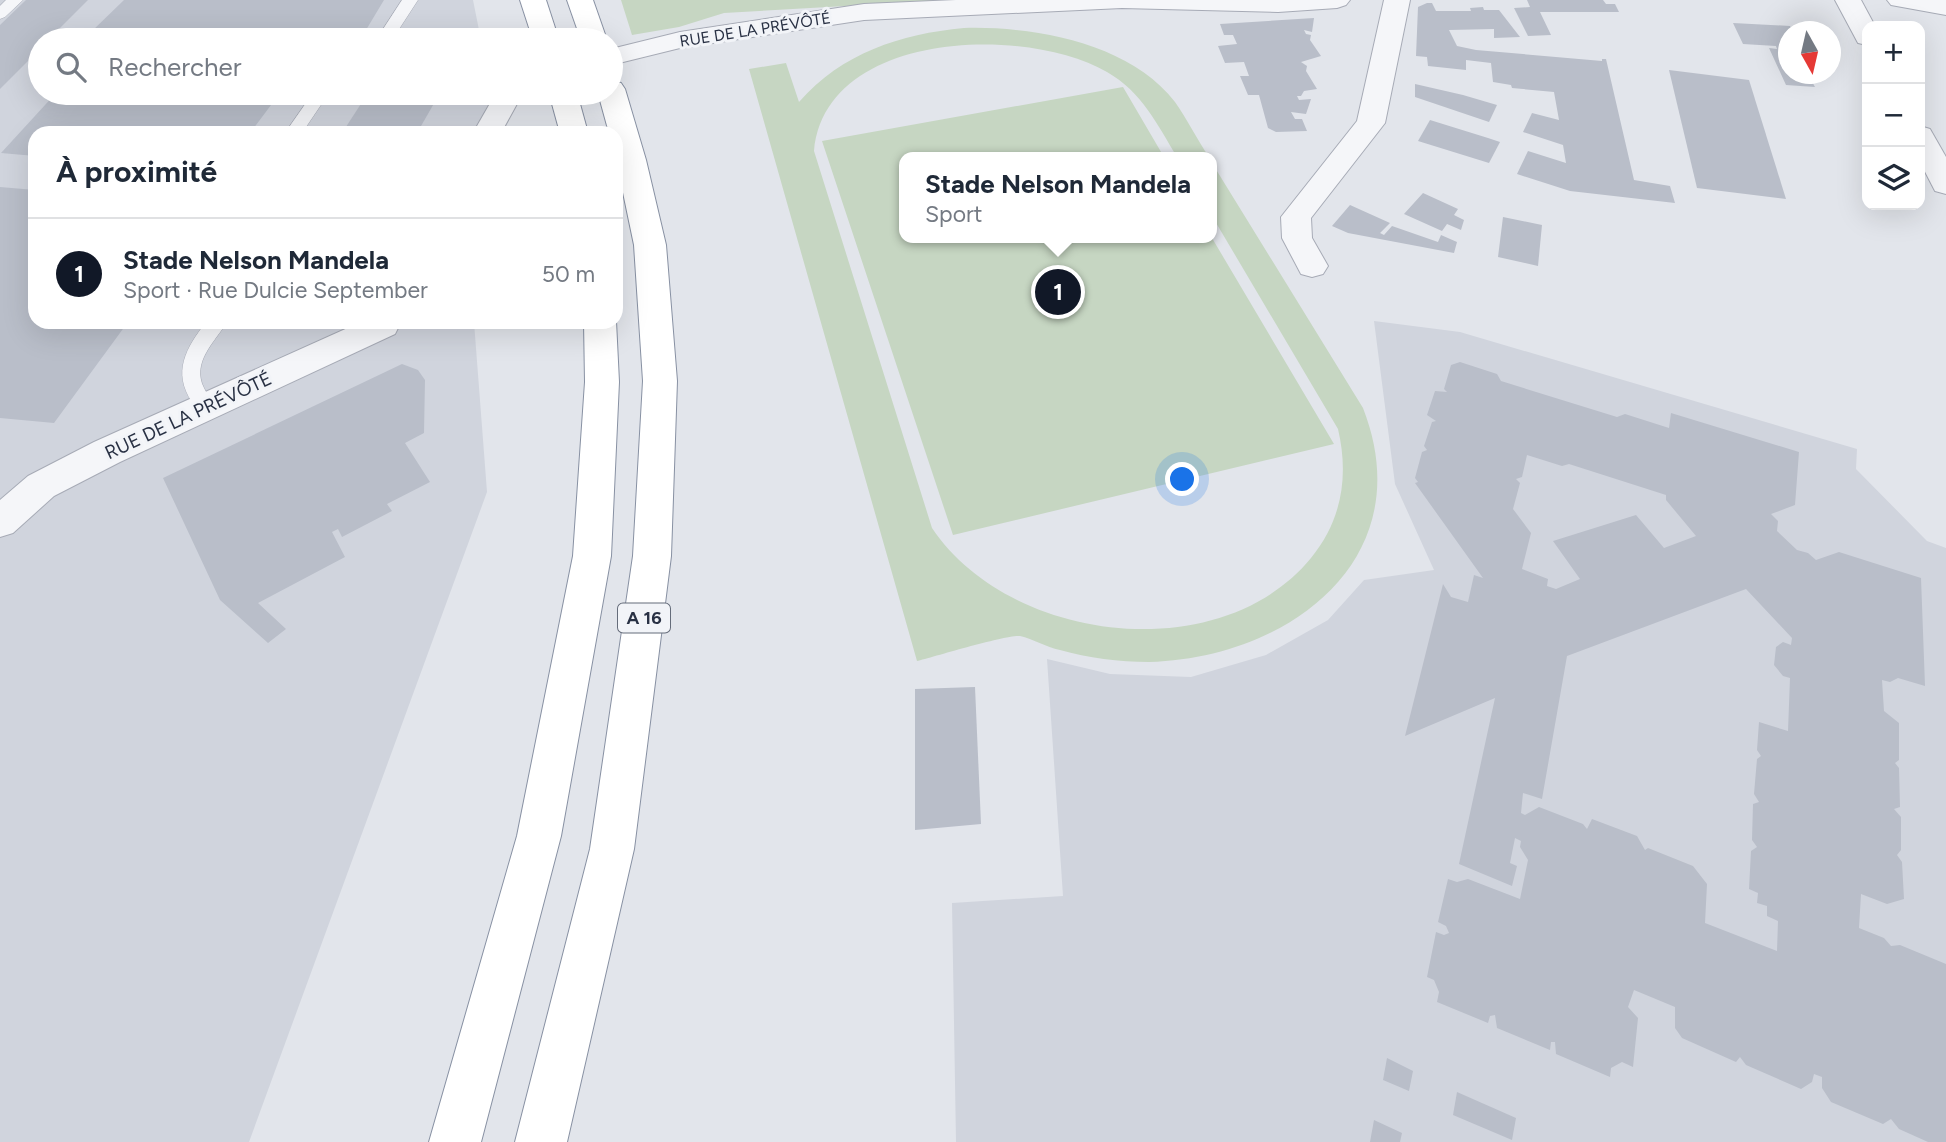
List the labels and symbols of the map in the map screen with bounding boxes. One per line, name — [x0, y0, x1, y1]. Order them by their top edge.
street label: RUE DE LA PRÉVÔTÉ — [678, 8, 832, 51]
north arrow — [1778, 21, 1841, 84]
pin: 1 — [1035, 266, 1081, 318]
street label: RUE DE LA PRÉVÔTÉ — [101, 367, 275, 464]
your location — [1165, 462, 1199, 496]
road number: A 16 — [618, 604, 670, 632]

